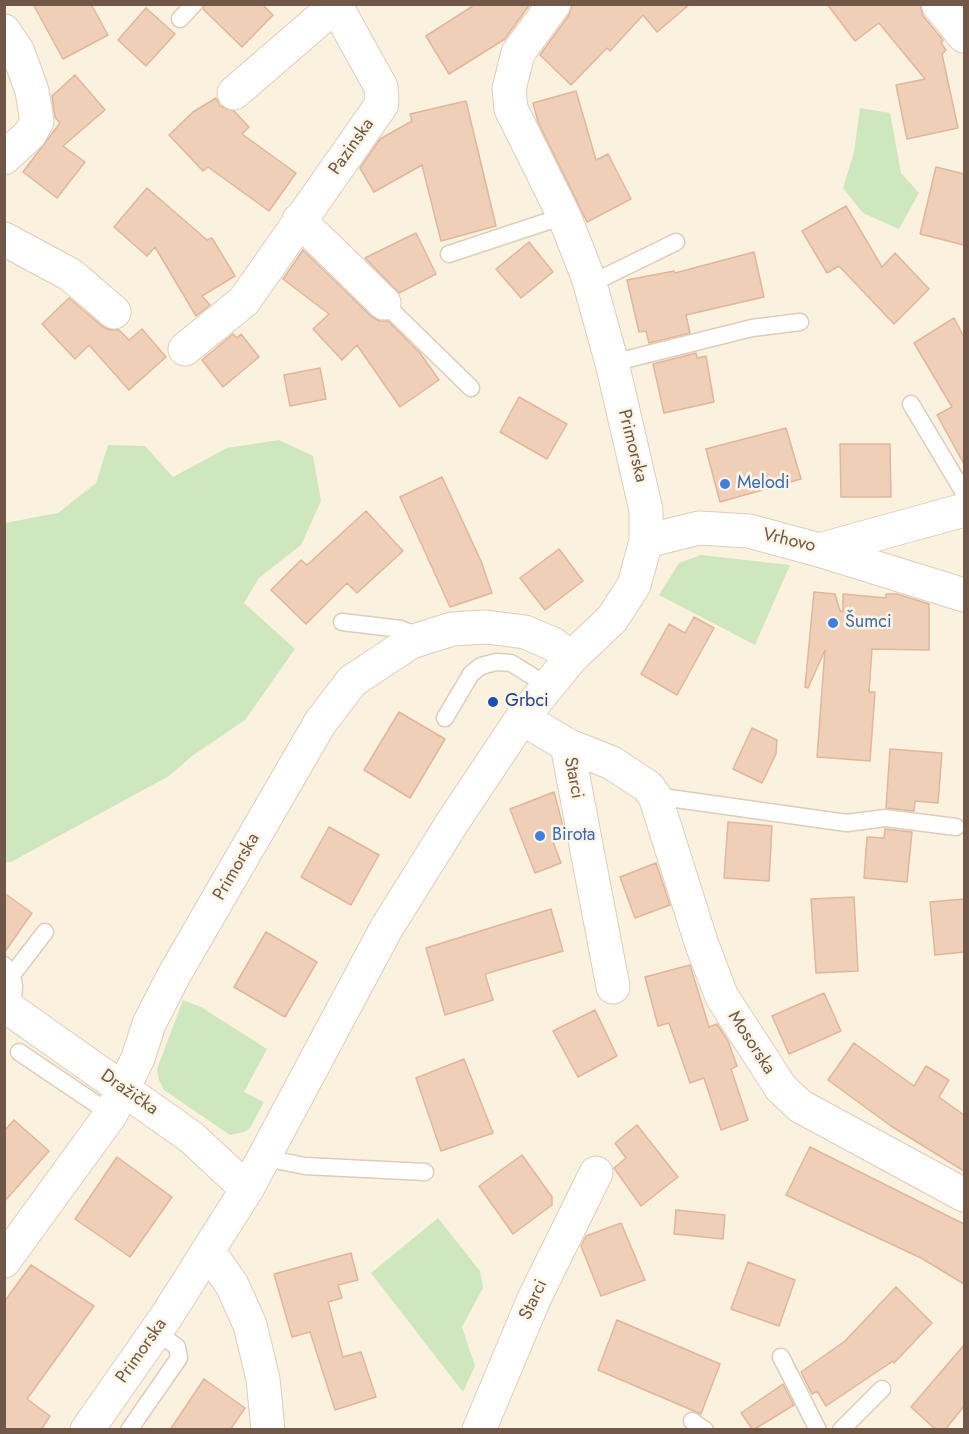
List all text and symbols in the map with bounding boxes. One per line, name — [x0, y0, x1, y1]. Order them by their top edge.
street label: Pazinska — [325, 115, 379, 179]
street label: Primorska — [613, 407, 651, 485]
place label: Melodi — [737, 473, 790, 495]
marker: Melodi — [718, 477, 732, 491]
street label: Vrhovo — [761, 524, 817, 558]
place label: Šumci — [845, 612, 892, 634]
marker: Šumci — [826, 616, 840, 630]
place label: Grbci — [505, 691, 549, 713]
marker: Grbci — [486, 695, 500, 709]
street label: Starci — [558, 755, 588, 801]
place label: Birota — [552, 825, 595, 847]
street label: Primorska — [209, 829, 265, 905]
marker: Birota — [533, 829, 547, 843]
street label: Mosorska — [722, 1007, 780, 1079]
street label: Dražička — [96, 1065, 162, 1121]
street label: Starci — [515, 1276, 553, 1324]
street label: Primorska — [112, 1314, 172, 1388]

